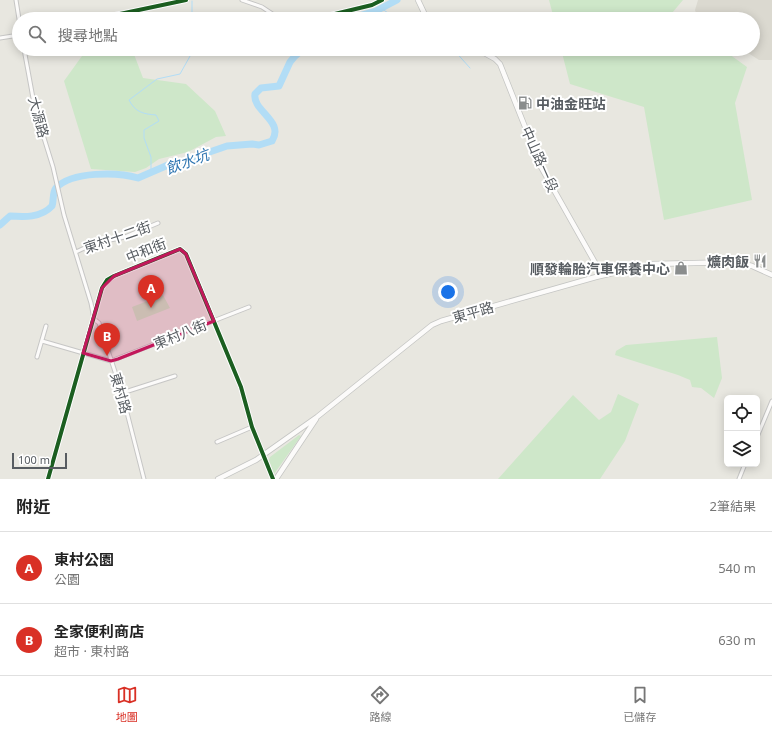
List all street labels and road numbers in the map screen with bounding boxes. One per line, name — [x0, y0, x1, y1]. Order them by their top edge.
street label: 大源路 — [24, 94, 54, 140]
street label: 中山路一段 — [517, 123, 563, 195]
street label: 東村十二街 — [81, 217, 153, 257]
street label: 中和街 — [123, 233, 169, 267]
street label: 東平路 — [450, 297, 496, 327]
street label: 東村八街 — [150, 315, 210, 353]
street label: 東村路 — [106, 370, 136, 416]

